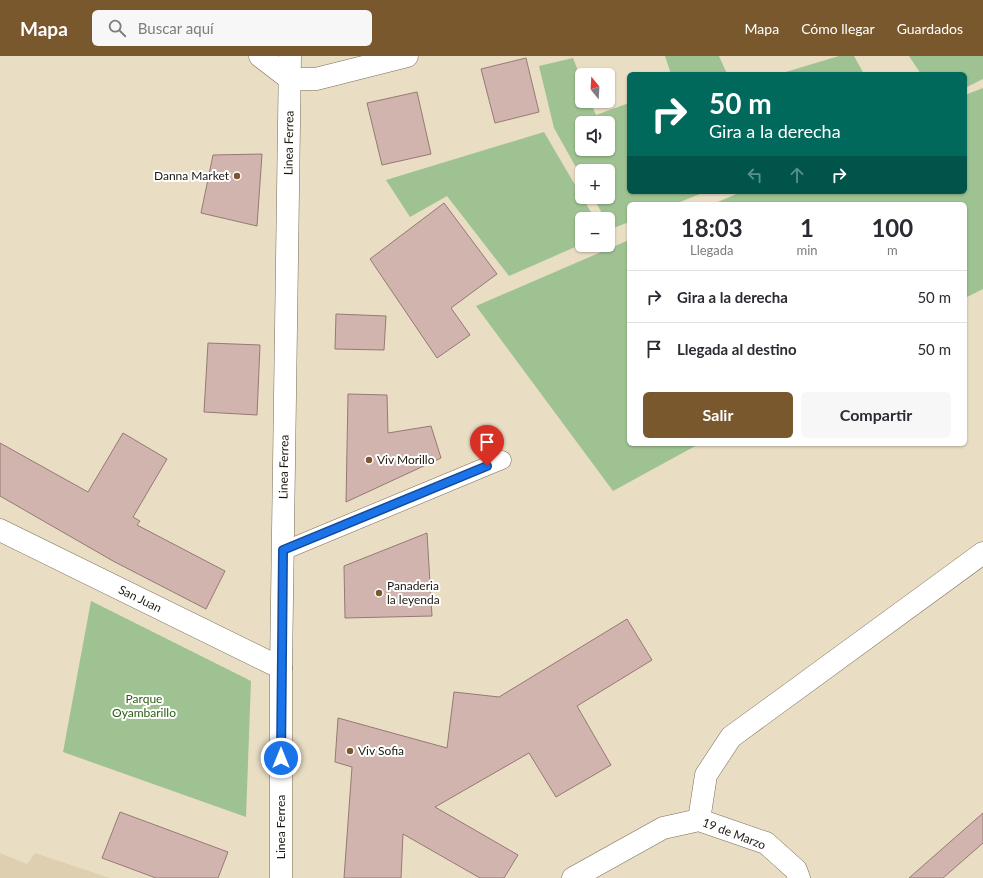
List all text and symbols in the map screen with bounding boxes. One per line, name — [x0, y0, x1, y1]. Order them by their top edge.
search box — [92, 10, 372, 46]
text: Mapa — [20, 17, 68, 40]
icon: search — [106, 17, 128, 39]
text: Buscar aquí — [138, 19, 214, 37]
text: Mapa — [745, 20, 779, 37]
text: Cómo llegar — [801, 20, 875, 37]
text: Guardados — [897, 20, 963, 37]
north arrow — [575, 68, 615, 108]
map controls — [575, 68, 615, 252]
text: 50 m — [709, 86, 772, 120]
icon: right — [643, 88, 695, 140]
street label: Linea Ferrea — [280, 111, 297, 175]
button: sound — [575, 116, 615, 156]
text: Gira a la derecha — [709, 120, 841, 142]
button: + — [575, 164, 615, 204]
icon: left — [744, 164, 766, 186]
icon: ahead — [786, 164, 808, 186]
icon: right — [828, 164, 850, 186]
place label: Danna Market — [154, 168, 230, 183]
marker: Danna Market — [232, 171, 242, 181]
button: − — [575, 212, 615, 252]
text: 18:03 — [681, 213, 743, 242]
text: 1 — [800, 213, 814, 242]
text: 100 — [871, 213, 913, 242]
text: Llegada — [690, 242, 734, 258]
text: min — [797, 242, 818, 258]
text: m — [887, 242, 898, 258]
icon: right — [643, 286, 665, 308]
text: Gira a la derecha — [677, 288, 788, 306]
text: 50 m — [917, 288, 951, 306]
icon: arrive — [643, 338, 665, 360]
text: Llegada al destino — [677, 340, 797, 358]
text: 50 m — [917, 340, 951, 358]
button: Salir — [643, 392, 793, 438]
button: Compartir — [801, 392, 951, 438]
pin — [470, 425, 504, 466]
icon: arrive — [476, 431, 498, 453]
street label: Linea Ferrea — [275, 435, 292, 499]
place label: Viv Morillo — [377, 452, 435, 467]
marker: Viv Morillo — [364, 455, 374, 465]
place label: Panaderia la leyenda — [387, 578, 440, 607]
street label: San Juan — [116, 582, 164, 615]
marker: Panaderia la leyenda — [374, 588, 384, 598]
park label: Parque Oyambarillo — [112, 691, 176, 720]
position arrow — [260, 737, 302, 779]
place label: Viv Sofia — [358, 743, 404, 758]
marker: Viv Sofia — [345, 746, 355, 756]
street label: Linea Ferrea — [273, 795, 288, 859]
street label: 19 de Marzo — [700, 815, 768, 853]

